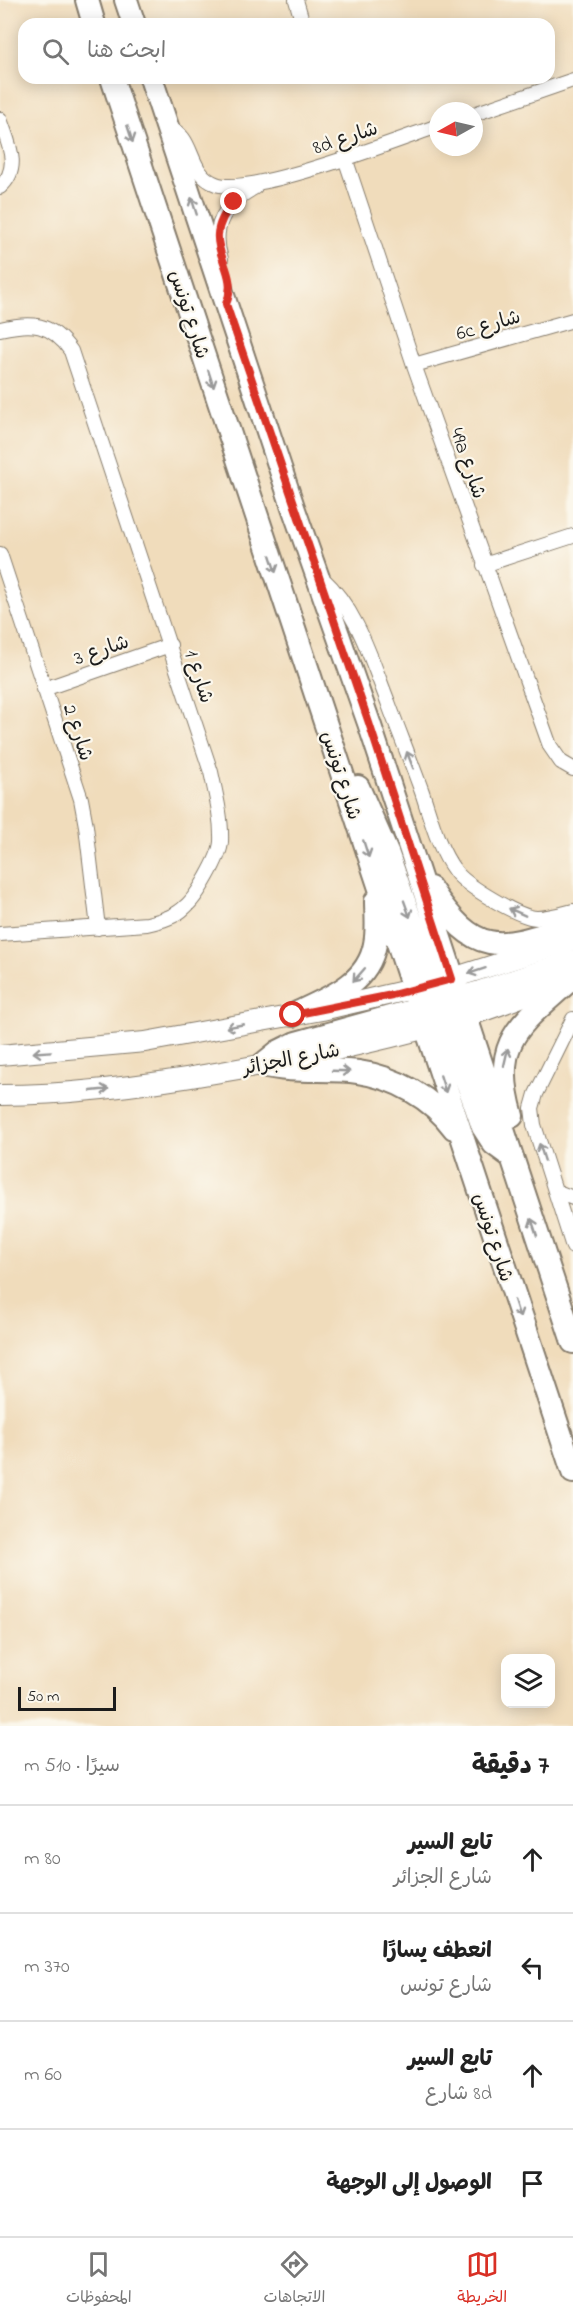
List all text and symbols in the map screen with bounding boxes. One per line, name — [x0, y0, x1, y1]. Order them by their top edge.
search box — [18, 18, 555, 84]
icon: search — [39, 35, 72, 68]
text: ابحث هنا — [87, 36, 166, 68]
north arrow — [429, 102, 483, 156]
street label: 8d شارع — [309, 115, 382, 164]
one-way arrow — [126, 124, 137, 143]
route end — [220, 188, 246, 214]
one-way arrow — [187, 197, 198, 216]
street label: شارع تونس — [160, 267, 216, 363]
street label: 6c شارع — [453, 303, 524, 349]
one-way arrow — [206, 369, 217, 388]
street label: 49a شارع — [441, 424, 492, 503]
one-way arrow — [268, 554, 279, 573]
street label: شارع 3 — [70, 628, 133, 674]
street label: شارع 1 — [175, 646, 220, 707]
street label: شارع 2 — [54, 701, 99, 765]
street label: شارع تونس — [312, 728, 368, 824]
one-way arrow — [404, 751, 415, 769]
one-way arrow — [361, 839, 372, 858]
one-way arrow — [403, 899, 414, 918]
one-way arrow — [508, 905, 526, 917]
one-way arrow — [468, 966, 487, 977]
one-way arrow — [353, 967, 366, 983]
route start — [279, 1001, 305, 1027]
one-way arrow — [226, 1021, 246, 1032]
street label: شارع الجزائر — [238, 1037, 343, 1084]
one-way arrow — [33, 1047, 53, 1058]
one-way arrow — [501, 1048, 513, 1067]
one-way arrow — [330, 1065, 350, 1077]
one-way arrow — [439, 1074, 450, 1093]
one-way arrow — [90, 1084, 110, 1095]
one-way arrow — [536, 1143, 547, 1162]
street label: شارع تونس — [464, 1190, 520, 1286]
one-way arrow — [528, 1218, 539, 1237]
one-way arrow — [513, 1299, 524, 1318]
map controls — [501, 1654, 555, 1708]
button: layers — [501, 1654, 555, 1708]
scale bar — [18, 1684, 116, 1712]
text: 50 m — [27, 1685, 59, 1709]
text: 7 دقيقة — [472, 1748, 549, 1786]
text: سيرًا · 510 m — [24, 1752, 120, 1781]
text: تابع السير — [408, 1828, 492, 1860]
icon: ahead — [516, 1843, 549, 1876]
text: 80 m — [24, 1845, 61, 1874]
text: شارع الجزائر — [394, 1864, 492, 1893]
text: انعطف يسارًا — [383, 1936, 492, 1968]
icon: left — [516, 1951, 549, 1984]
text: 370 m — [24, 1953, 70, 1982]
text: شارع تونس — [400, 1972, 492, 2001]
text: تابع السير — [408, 2044, 492, 2076]
icon: ahead — [516, 2059, 549, 2092]
text: 60 m — [24, 2061, 62, 2090]
text: 8d شارع — [425, 2080, 492, 2109]
icon: arrive — [516, 2167, 549, 2200]
text: الوصول إلى الوجهة — [326, 2168, 492, 2200]
tab: المحفوظات — [66, 2248, 132, 2311]
tab: الاتجاهات — [264, 2248, 325, 2311]
tab: الخريطة — [457, 2248, 507, 2311]

